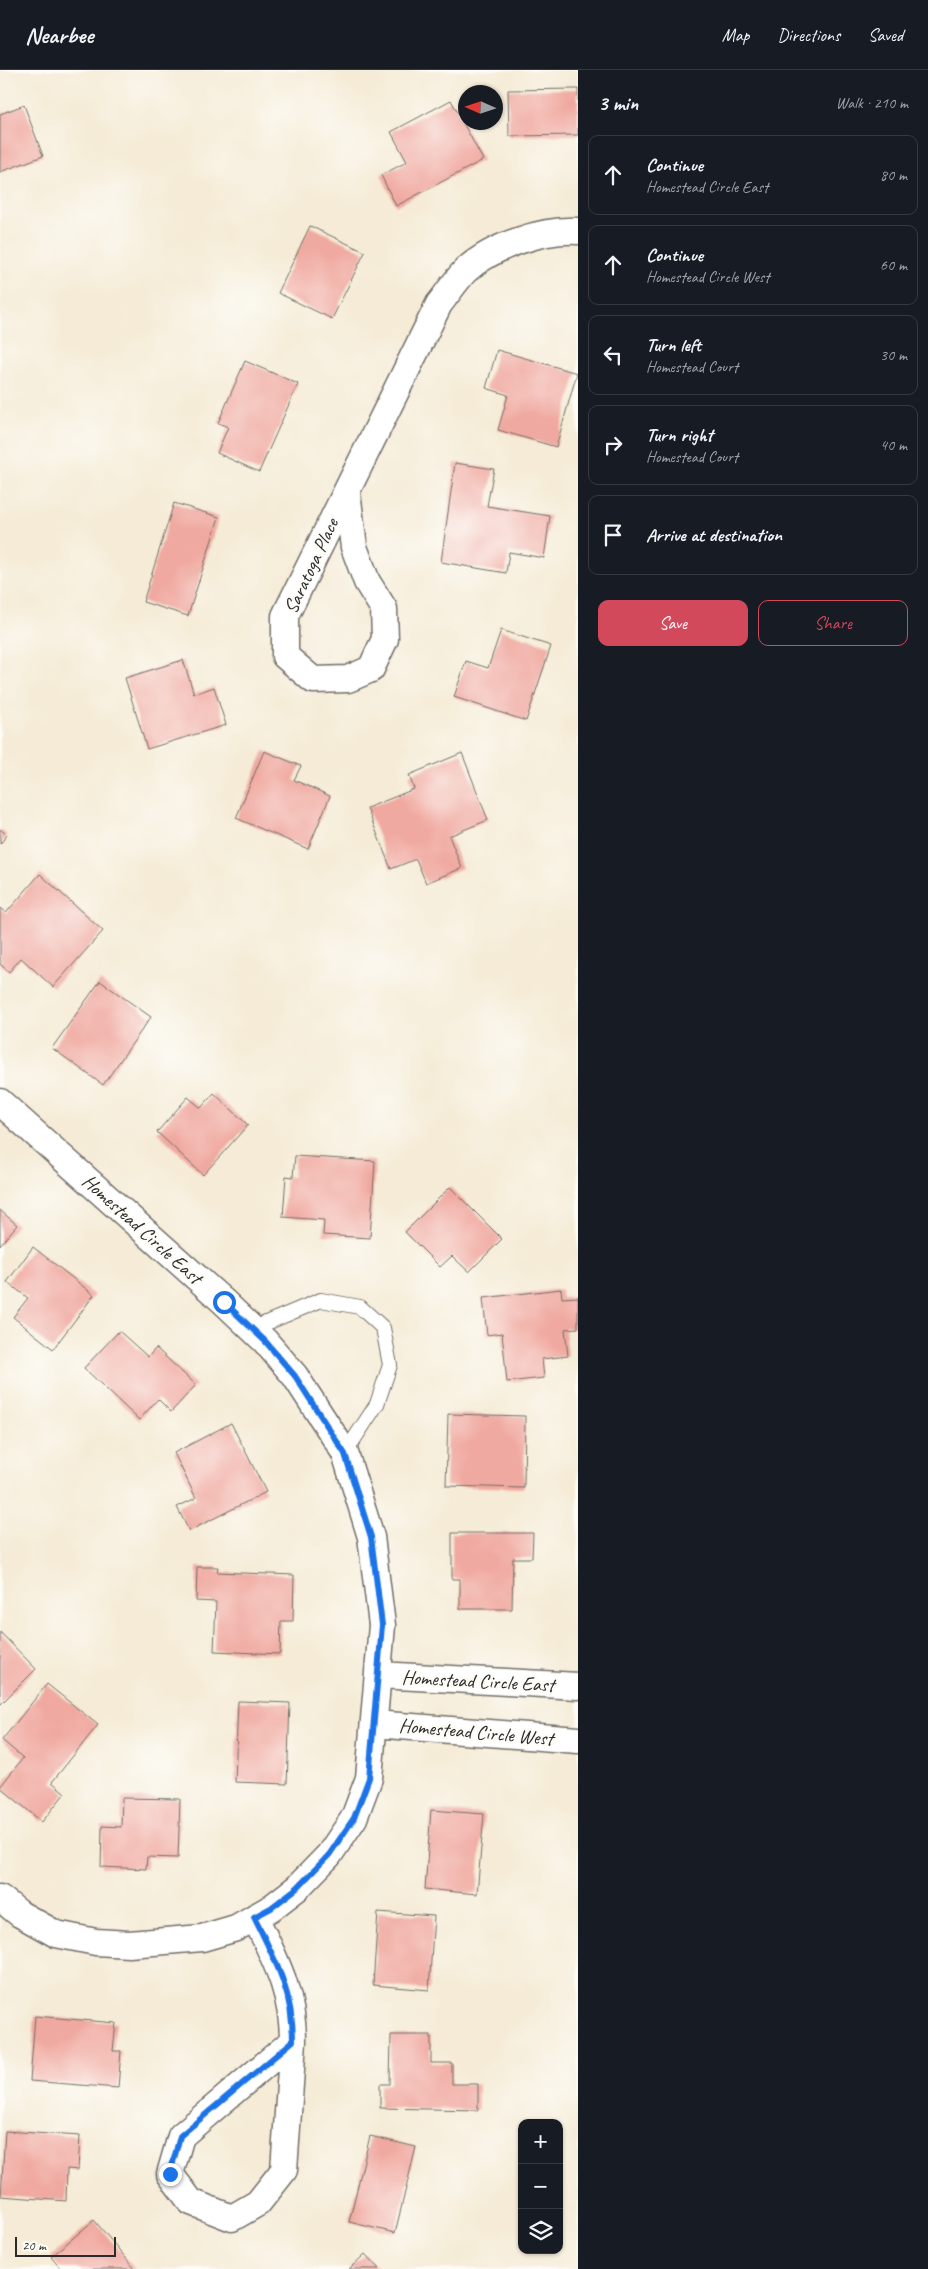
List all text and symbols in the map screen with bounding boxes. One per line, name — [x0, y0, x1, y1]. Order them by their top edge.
text: Nearbee — [25, 20, 93, 50]
text: Map — [722, 24, 749, 46]
text: Directions — [777, 24, 840, 46]
text: Saved — [868, 24, 903, 46]
north arrow — [458, 85, 503, 130]
text: 3 min — [598, 90, 638, 116]
text: Walk · 210 m — [836, 93, 908, 113]
text: Continue — [646, 153, 703, 177]
icon: ahead — [599, 161, 627, 189]
text: 80 m — [880, 165, 907, 185]
text: Homestead Circle East — [646, 177, 768, 197]
text: Continue — [646, 243, 703, 267]
icon: ahead — [599, 251, 627, 279]
text: 60 m — [880, 255, 907, 275]
text: Homestead Circle West — [646, 267, 770, 287]
text: Turn left — [646, 333, 701, 357]
icon: left — [599, 341, 627, 369]
text: 30 m — [880, 345, 907, 365]
text: Homestead Court — [646, 357, 738, 377]
text: Turn right — [646, 423, 713, 447]
icon: right — [599, 431, 627, 459]
text: 40 m — [880, 435, 907, 455]
text: Homestead Court — [646, 447, 738, 467]
street label: Saratoga Place — [278, 513, 345, 618]
icon: arrive — [599, 521, 627, 549]
text: Arrive at destination — [646, 523, 782, 547]
button: Save — [598, 600, 748, 646]
button: Share — [758, 600, 908, 646]
street label: Homestead Circle East — [77, 1169, 210, 1292]
route start — [213, 1291, 236, 1314]
street label: Homestead Circle East — [401, 1665, 558, 1698]
street label: Homestead Circle West — [398, 1713, 557, 1751]
map controls — [518, 2119, 563, 2254]
button: + — [518, 2119, 563, 2164]
route end — [159, 2163, 182, 2186]
button: − — [518, 2164, 563, 2209]
button: layers — [518, 2209, 563, 2254]
scale bar — [15, 2234, 116, 2257]
text: 20 m — [22, 2237, 46, 2254]

